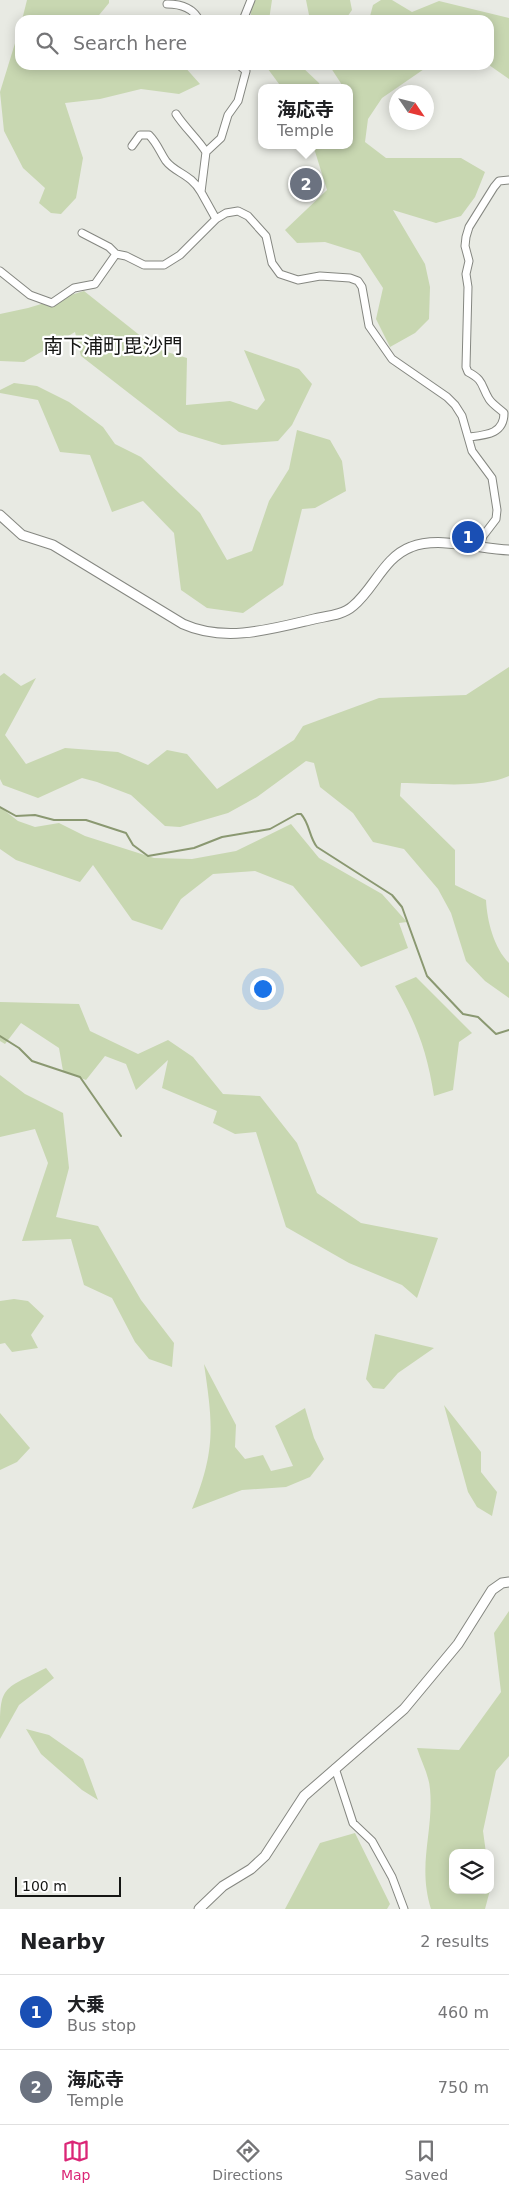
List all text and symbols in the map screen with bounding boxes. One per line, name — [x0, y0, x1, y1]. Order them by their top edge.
search box — [15, 15, 494, 70]
icon: search — [33, 29, 61, 57]
text: Search here — [73, 32, 187, 54]
popup — [258, 84, 353, 149]
north arrow — [389, 85, 434, 130]
text: 海応寺 — [277, 98, 334, 120]
text: Temple — [277, 121, 334, 140]
pin: 2 — [290, 165, 322, 203]
district label: 南下浦町毘沙門 — [43, 334, 183, 358]
pin: 1 — [452, 518, 484, 556]
your location — [250, 976, 276, 1002]
map controls — [449, 1849, 494, 1894]
button: layers — [449, 1849, 494, 1894]
scale bar — [15, 1874, 121, 1897]
text: 100 m — [22, 1878, 67, 1894]
text: Nearby — [20, 1930, 105, 1954]
text: 2 results — [420, 1932, 489, 1951]
text: 大乗 — [67, 1993, 105, 2015]
text: 1 — [30, 2003, 42, 2022]
text: 460 m — [438, 2003, 489, 2022]
text: Bus stop — [67, 2016, 136, 2035]
text: 海応寺 — [67, 2068, 124, 2090]
text: 2 — [30, 2078, 42, 2097]
text: 750 m — [438, 2078, 489, 2097]
text: Temple — [67, 2091, 124, 2110]
tab: Map — [61, 2137, 90, 2183]
tab: Directions — [212, 2137, 283, 2183]
tab: Saved — [405, 2137, 448, 2183]

